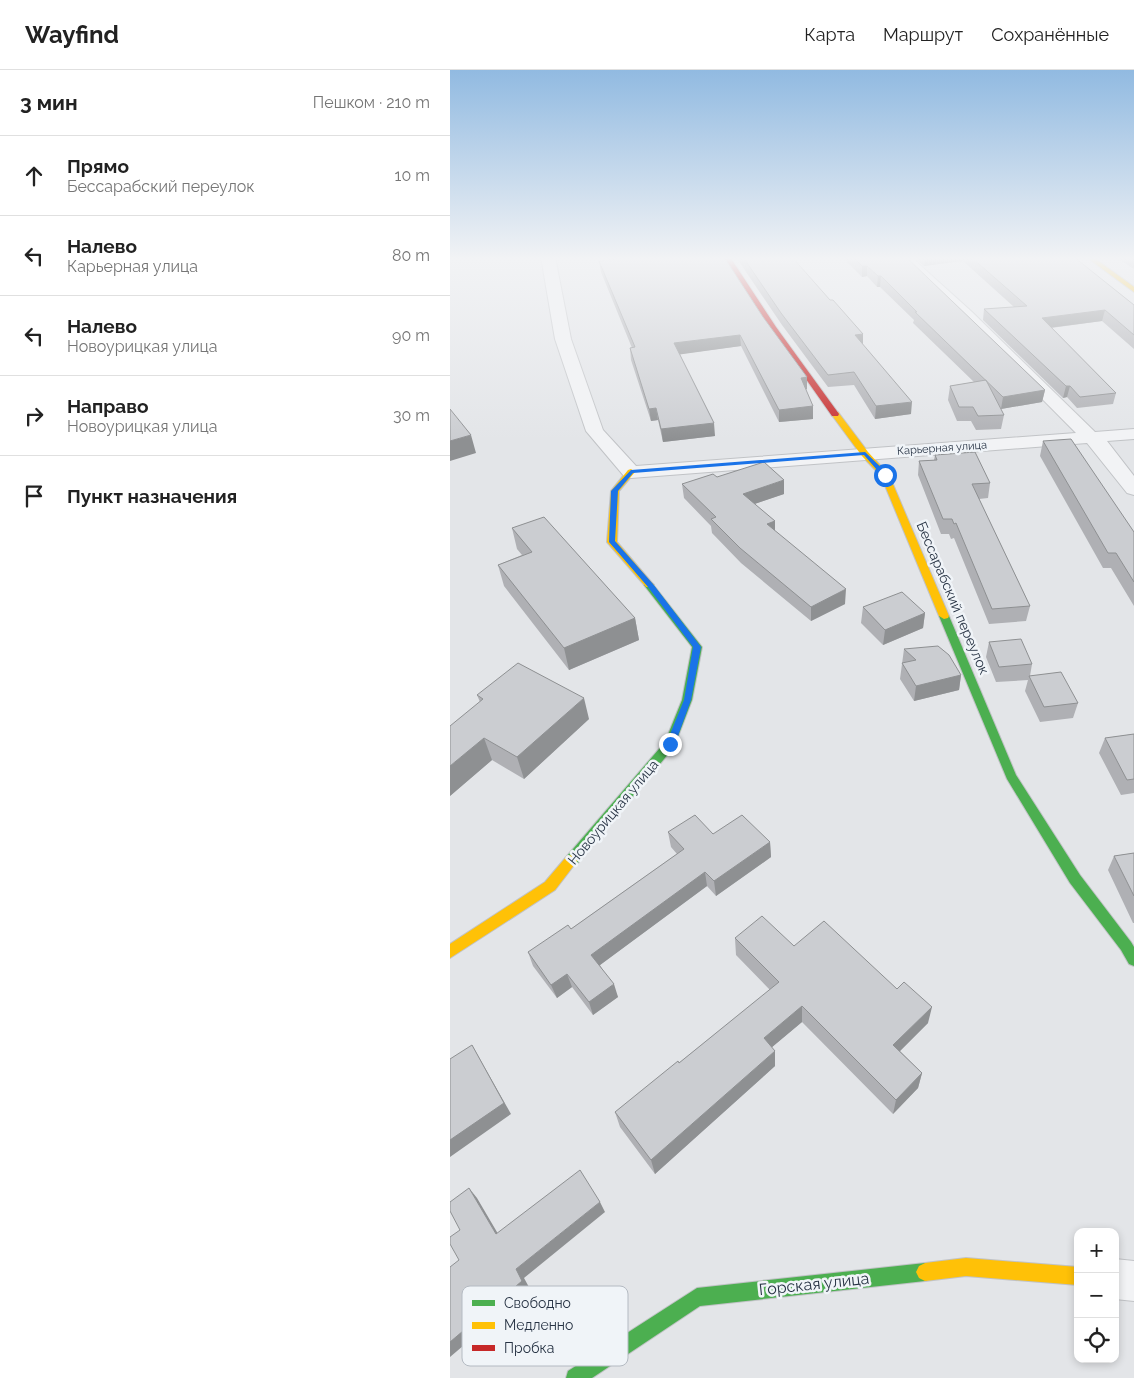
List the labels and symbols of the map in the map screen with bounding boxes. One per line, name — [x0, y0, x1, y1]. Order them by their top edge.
street label: Карьерная улица — [897, 438, 987, 458]
route start — [874, 464, 897, 487]
street label: Бессарабский переулок — [914, 519, 992, 677]
route end — [659, 733, 682, 756]
street label: Новоурицкая улица — [565, 756, 661, 868]
street label: Горская улица — [758, 1269, 870, 1299]
legend — [462, 1286, 628, 1366]
text: Свободно — [504, 1295, 571, 1311]
text: Медленно — [504, 1317, 573, 1333]
text: Пробка — [504, 1340, 554, 1356]

